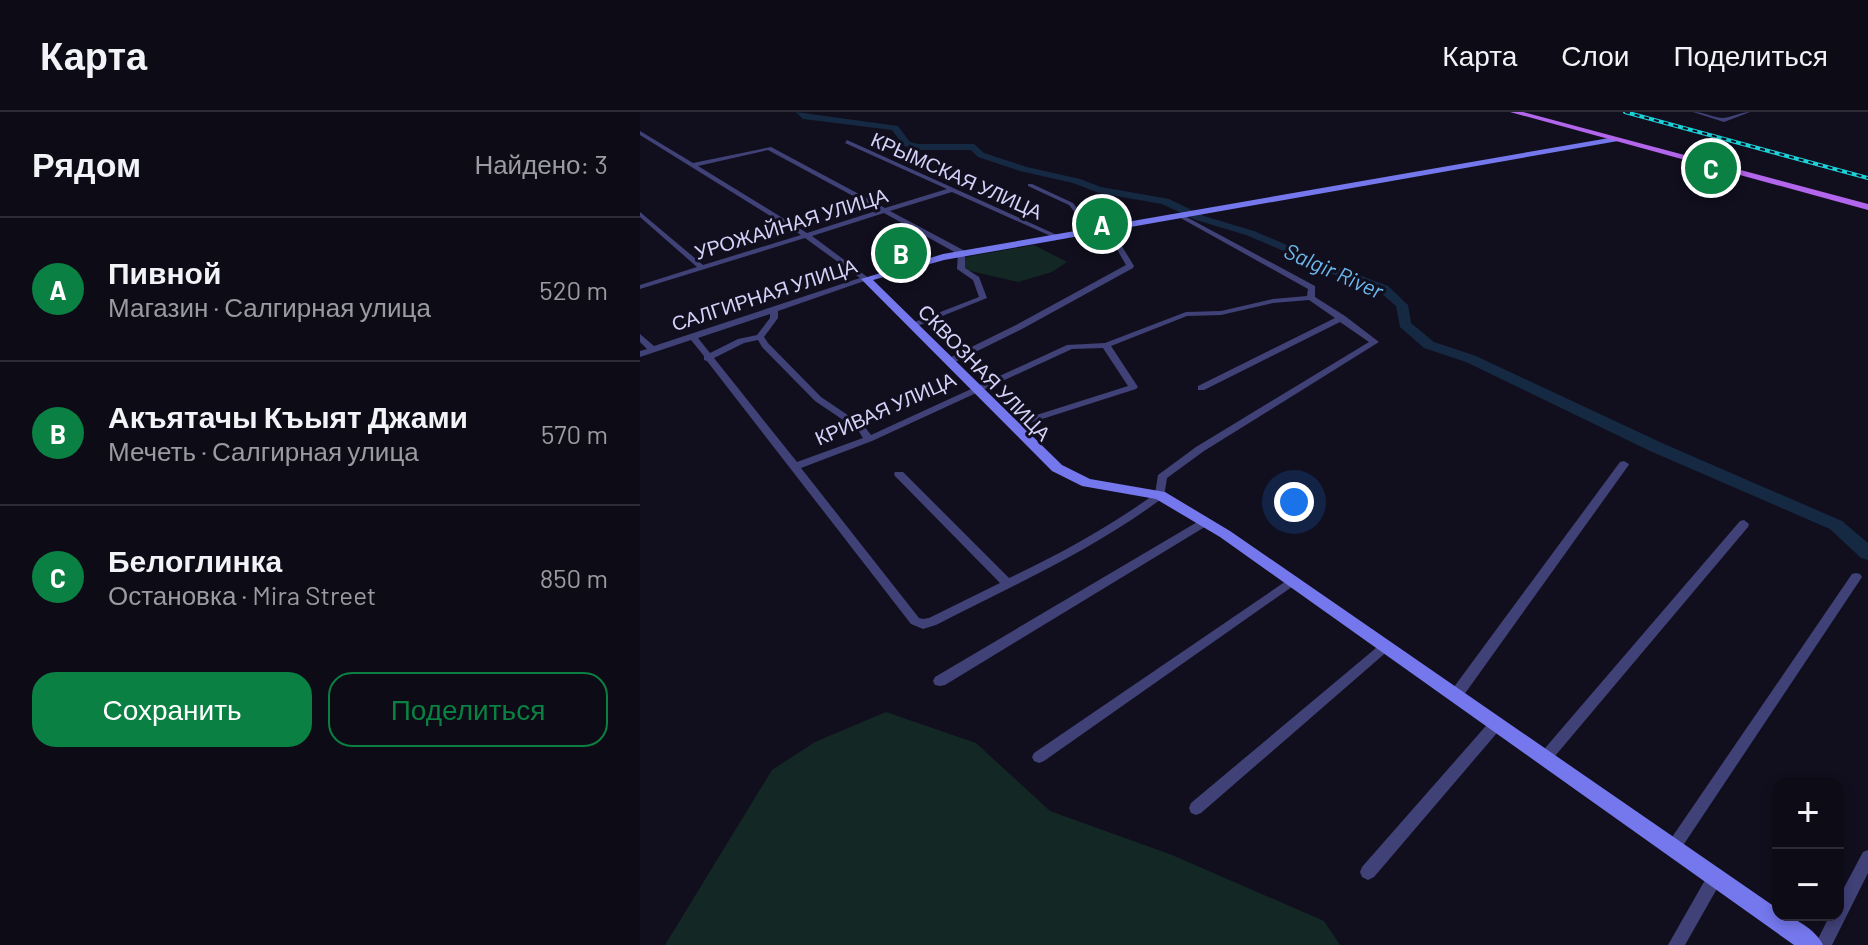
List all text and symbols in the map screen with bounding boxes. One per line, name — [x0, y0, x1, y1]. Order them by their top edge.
text: Карта — [40, 32, 147, 78]
text: Карта — [1442, 38, 1517, 72]
text: Слои — [1561, 38, 1629, 72]
text: Поделиться — [1673, 38, 1828, 72]
street label: КРЫМСКАЯ УЛИЦА — [868, 126, 1047, 224]
pin: C — [1685, 138, 1737, 198]
text: Рядом — [32, 143, 141, 184]
text: Найдено: 3 — [474, 148, 608, 179]
street label: УРОЖАЙНАЯ УЛИЦА — [691, 182, 891, 264]
pin: A — [1076, 194, 1128, 254]
pin: B — [875, 223, 927, 283]
water label: Salgir River — [1281, 237, 1389, 304]
street label: САЛГИРНАЯ УЛИЦА — [668, 253, 860, 335]
text: Пивной — [108, 254, 221, 290]
text: A — [49, 274, 67, 305]
text: 520 m — [539, 274, 608, 305]
text: Магазин · Салгирная улица — [108, 291, 431, 322]
street label: СКВОЗНАЯ УЛИЦА — [914, 299, 1057, 446]
street label: КРИВАЯ УЛИЦА — [811, 366, 960, 450]
text: Акъятачы Къыят Джами — [108, 398, 468, 434]
text: B — [50, 418, 66, 449]
text: 570 m — [541, 418, 608, 449]
text: Мечеть · Салгирная улица — [108, 435, 419, 466]
your location — [1274, 482, 1314, 522]
text: Белоглинка — [108, 542, 282, 578]
text: C — [50, 562, 66, 593]
text: 850 m — [540, 562, 608, 593]
text: Остановка · Mira Street — [108, 579, 376, 610]
button: Сохранить — [32, 672, 312, 747]
button: Поделиться — [328, 672, 608, 747]
map controls — [1772, 777, 1844, 921]
button: + — [1772, 777, 1844, 849]
button: − — [1772, 849, 1844, 921]

